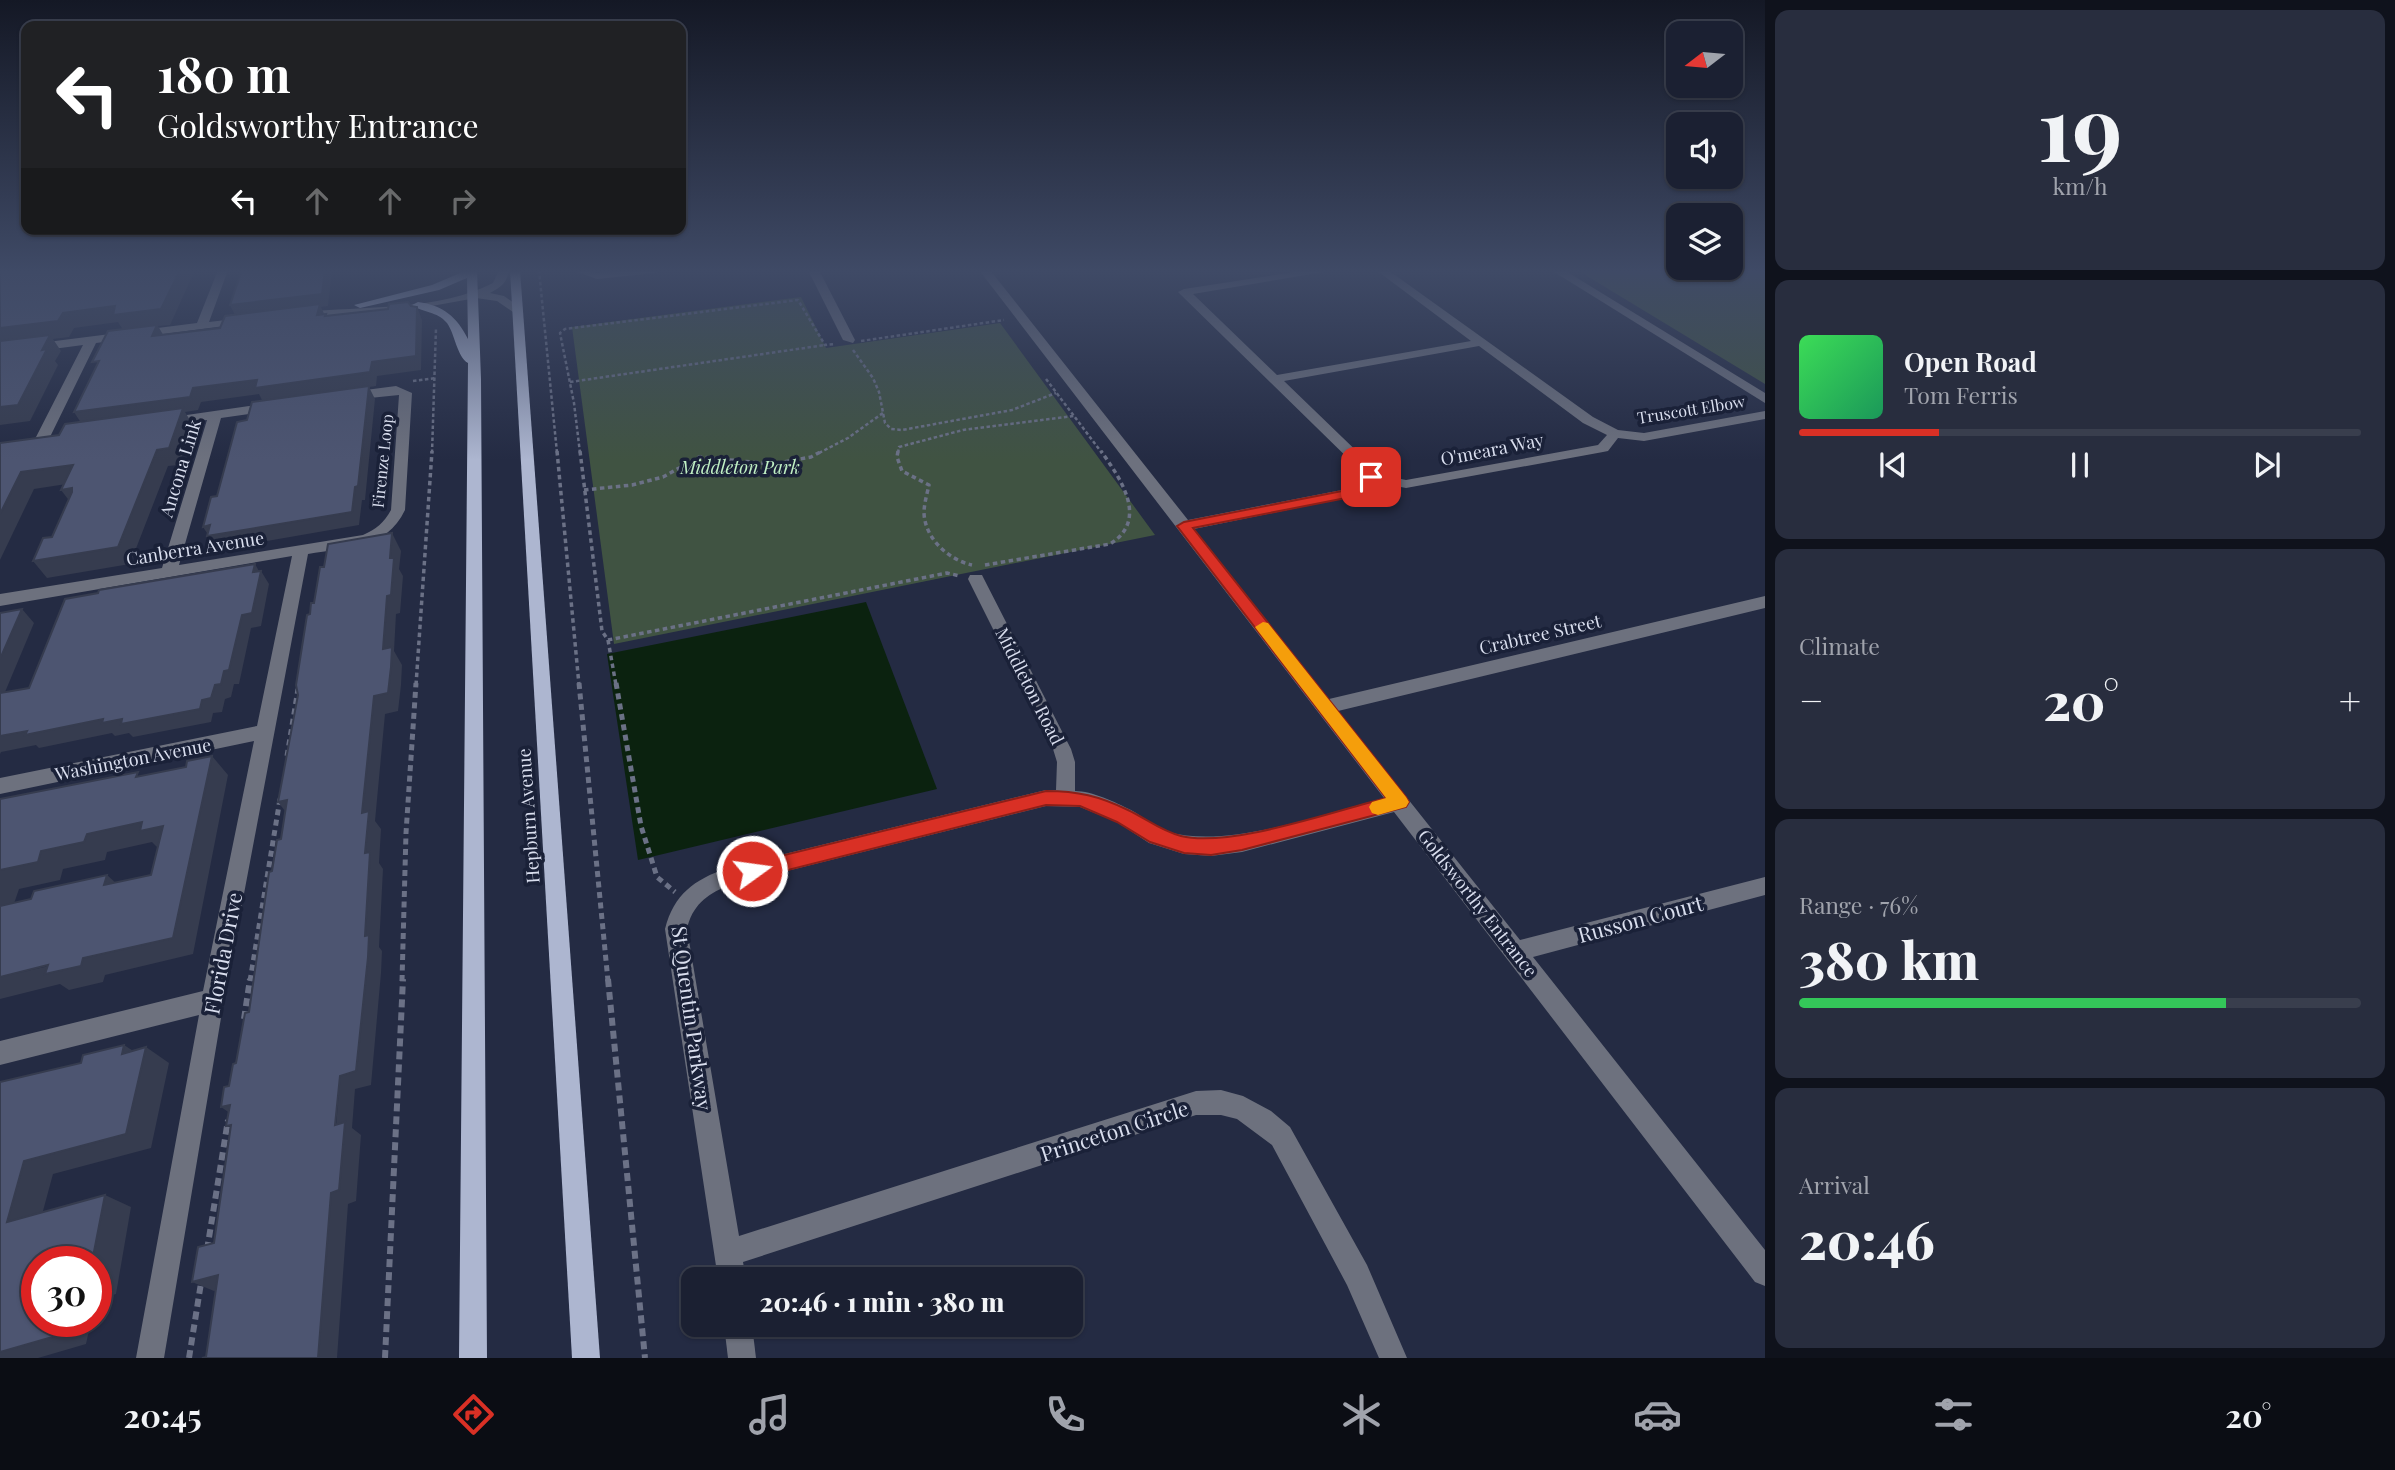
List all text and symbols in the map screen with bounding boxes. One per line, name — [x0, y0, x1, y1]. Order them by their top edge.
north arrow — [1666, 21, 1743, 98]
map controls — [1666, 21, 1743, 280]
text: 180 m — [157, 40, 291, 105]
icon: left — [42, 49, 133, 140]
text: 19 — [2037, 64, 2123, 185]
text: Goldsworthy Entrance — [157, 103, 479, 146]
button: sound — [1666, 112, 1743, 189]
text: km/h — [2052, 170, 2108, 201]
icon: left — [225, 182, 263, 220]
icon: ahead — [298, 182, 336, 220]
icon: ahead — [371, 182, 409, 220]
icon: right — [444, 182, 482, 220]
button: layers — [1666, 203, 1743, 280]
text: Open Road — [1904, 344, 2037, 379]
text: Tom Ferris — [1904, 379, 2018, 410]
street label: Truscott Elbow — [1636, 390, 1747, 428]
street label: Firenze Loop — [367, 413, 397, 509]
street label: Ancona Link — [153, 416, 206, 521]
street label: O'meara Way — [1438, 427, 1546, 471]
icon: previous — [1874, 446, 1912, 484]
icon: pause — [2061, 446, 2099, 484]
icon: next — [2248, 446, 2286, 484]
pin — [1341, 447, 1401, 507]
park label: Middleton Park — [679, 455, 800, 479]
icon: arrive — [1352, 458, 1390, 496]
street label: Canberra Avenue — [124, 525, 266, 571]
street label: Crabtree Street — [1477, 608, 1604, 660]
street label: Middleton Road — [990, 623, 1070, 749]
text: Climate — [1799, 630, 1880, 661]
text: 20° — [2043, 665, 2119, 734]
text: − — [1799, 674, 1824, 725]
text: + — [2339, 674, 2361, 725]
street label: Washington Avenue — [52, 732, 213, 786]
street label: Hepburn Avenue — [511, 748, 545, 884]
street label: Goldsworthy Entrance — [1413, 824, 1543, 982]
position arrow — [715, 834, 789, 908]
street label: Russon Court — [1574, 888, 1706, 948]
text: Range · 76% — [1799, 889, 1918, 920]
street label: Florida Drive — [196, 890, 248, 1016]
street label: St Quentin Parkway — [666, 924, 720, 1112]
text: 380 km — [1799, 924, 1979, 993]
street label: Princeton Circle — [1036, 1093, 1192, 1167]
text: Arrival — [1799, 1169, 1870, 1200]
text: 20:46 — [1799, 1204, 1935, 1273]
speed limit sign: 30 — [21, 1246, 112, 1337]
text: 20:46 · 1 min · 380 m — [760, 1284, 1004, 1319]
icon: directions — [449, 1390, 498, 1439]
icon: music — [745, 1390, 794, 1439]
icon: phone — [1041, 1390, 1090, 1439]
icon: climate — [1337, 1390, 1386, 1439]
icon: car — [1633, 1390, 1682, 1439]
icon: filters — [1929, 1390, 1978, 1439]
text: 20:45 — [124, 1393, 202, 1436]
text: 20° — [2225, 1393, 2271, 1436]

